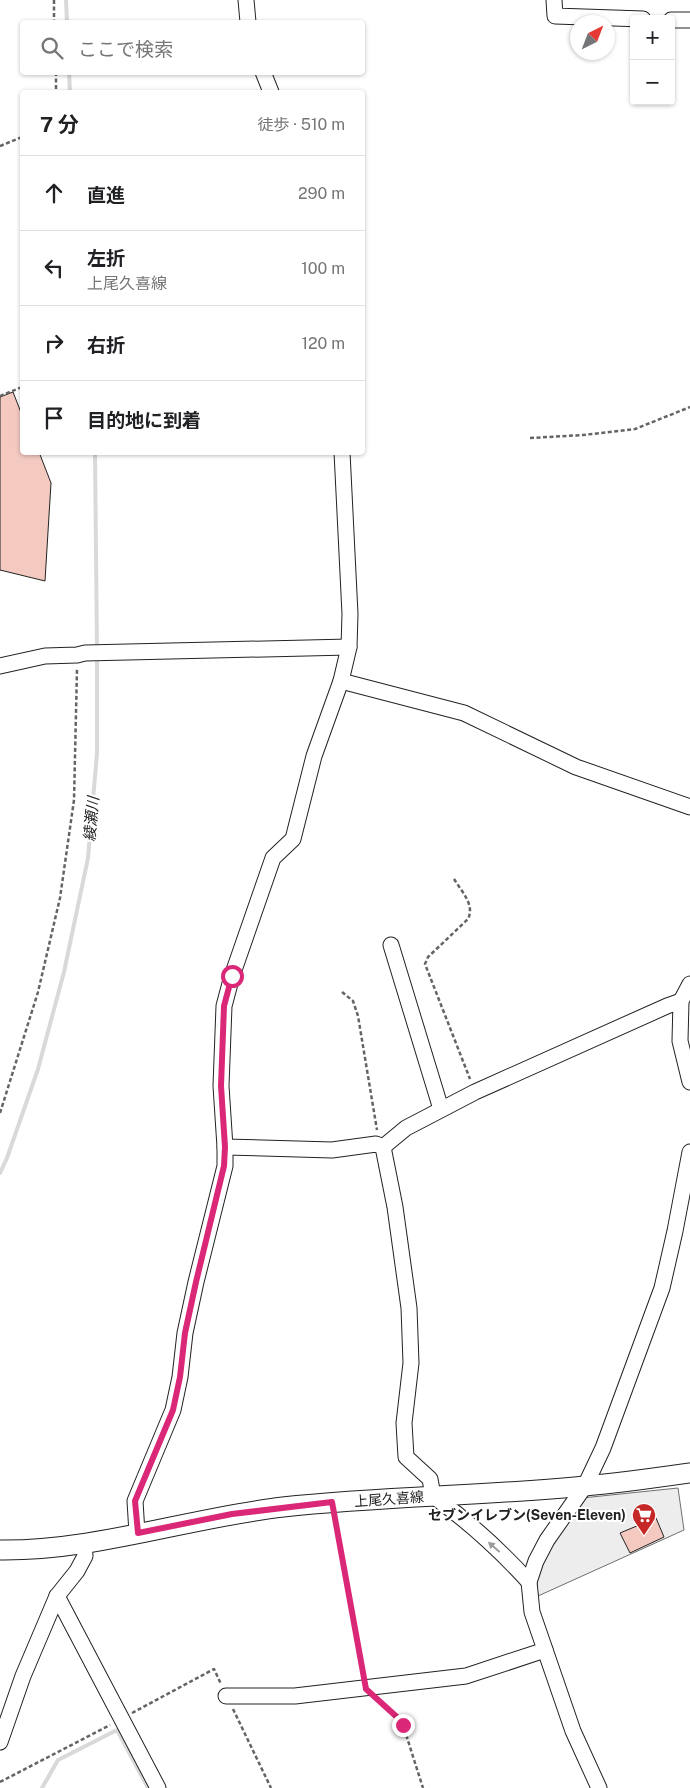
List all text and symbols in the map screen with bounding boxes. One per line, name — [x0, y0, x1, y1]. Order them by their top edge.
north arrow — [570, 15, 615, 60]
map controls — [630, 15, 675, 105]
button: + — [630, 15, 675, 60]
search box — [20, 20, 365, 75]
icon: search — [38, 34, 66, 62]
text: ここで検索 — [78, 38, 173, 60]
button: − — [630, 60, 675, 105]
text: 7 分 — [40, 112, 79, 137]
text: 徒歩 · 510 m — [257, 115, 345, 134]
icon: ahead — [40, 179, 68, 207]
text: 直進 — [87, 184, 125, 206]
text: 290 m — [298, 184, 345, 203]
text: 左折 — [87, 247, 125, 269]
icon: left — [40, 254, 68, 282]
text: 100 m — [301, 259, 345, 278]
text: 上尾久喜線 — [87, 274, 167, 293]
icon: right — [40, 329, 68, 357]
text: 右折 — [87, 334, 125, 356]
text: 120 m — [301, 334, 345, 353]
icon: arrive — [40, 404, 68, 432]
text: 目的地に到着 — [87, 409, 201, 431]
water label: 綾瀬川 — [81, 794, 102, 842]
route start — [221, 965, 244, 988]
street label: 上尾久喜線 — [354, 1489, 424, 1509]
supermarket icon: セブンイレブン(Seven-Eleven) — [631, 1502, 657, 1536]
place label: セブンイレブン(Seven-Eleven) — [428, 1507, 626, 1523]
one-way arrow — [489, 1541, 501, 1553]
route end — [392, 1714, 415, 1737]

